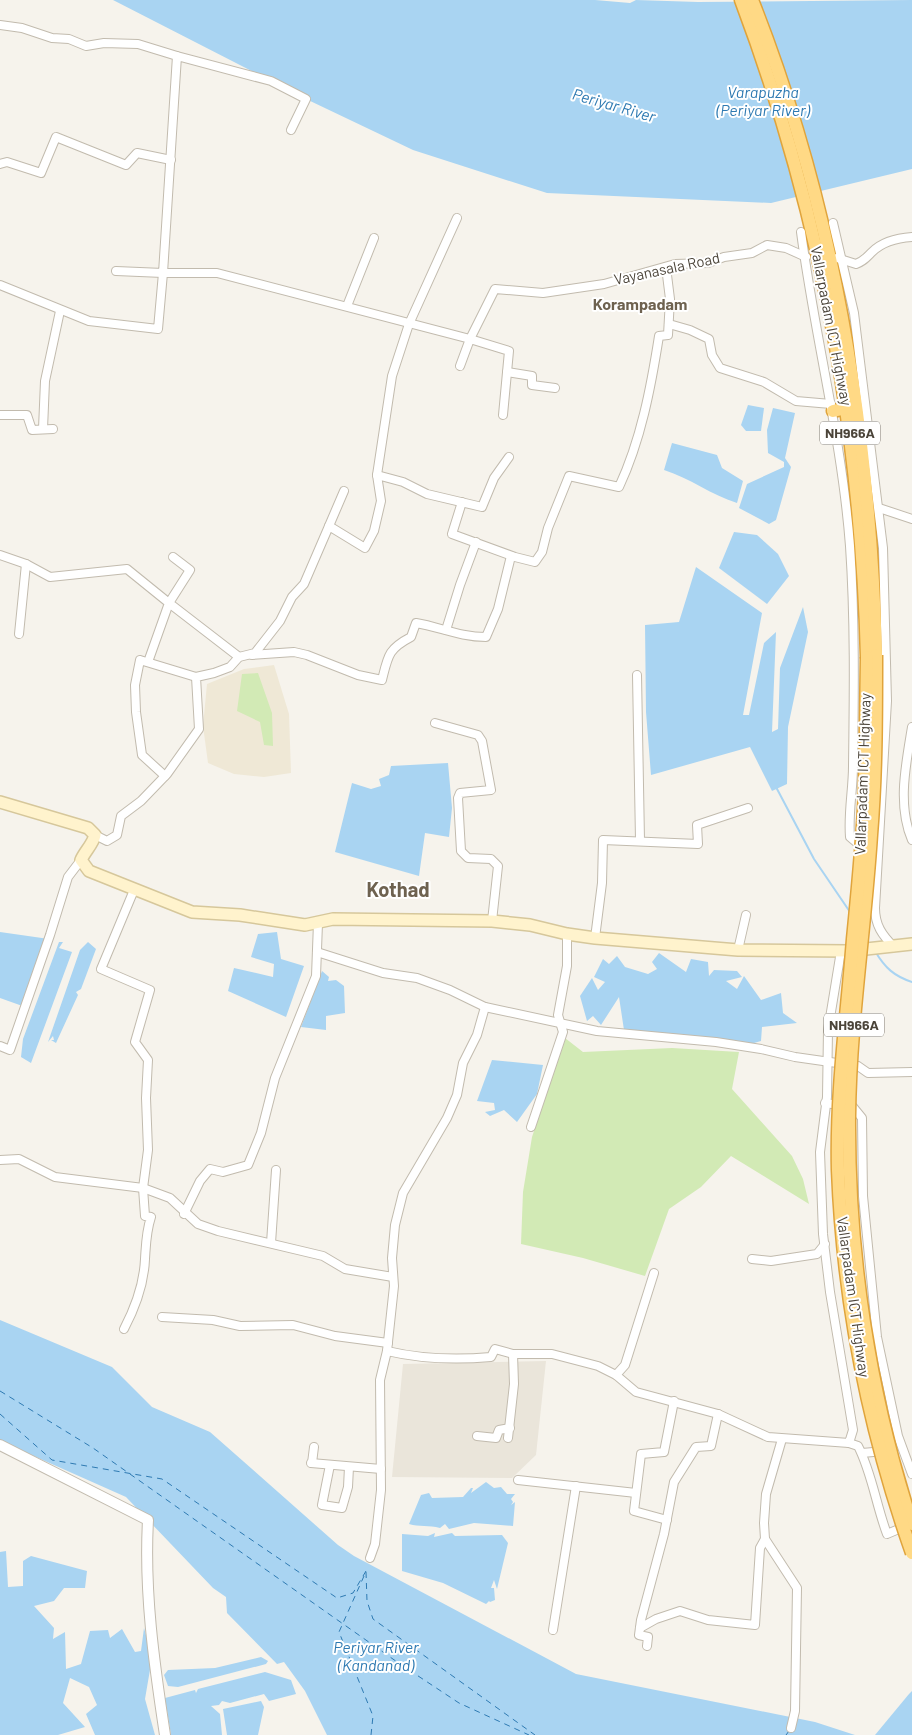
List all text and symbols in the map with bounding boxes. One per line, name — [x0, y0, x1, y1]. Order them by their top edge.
water label: Varapuzha (Periyar River) — [716, 82, 811, 119]
water label: Periyar River — [571, 84, 659, 126]
street label: Vallarpadam ICT Highway — [808, 245, 856, 407]
street label: Vayanasala Road — [612, 248, 721, 288]
district label: Korampadam — [593, 294, 687, 313]
road number: NH966A — [820, 422, 880, 444]
street label: Vallarpadam ICT Highway — [850, 693, 874, 855]
district label: Kothad — [366, 877, 430, 901]
road number: NH966A — [824, 1014, 884, 1036]
street label: Vallarpadam ICT Highway — [834, 1215, 874, 1378]
water label: Periyar River (Kandanad) — [333, 1637, 420, 1674]

